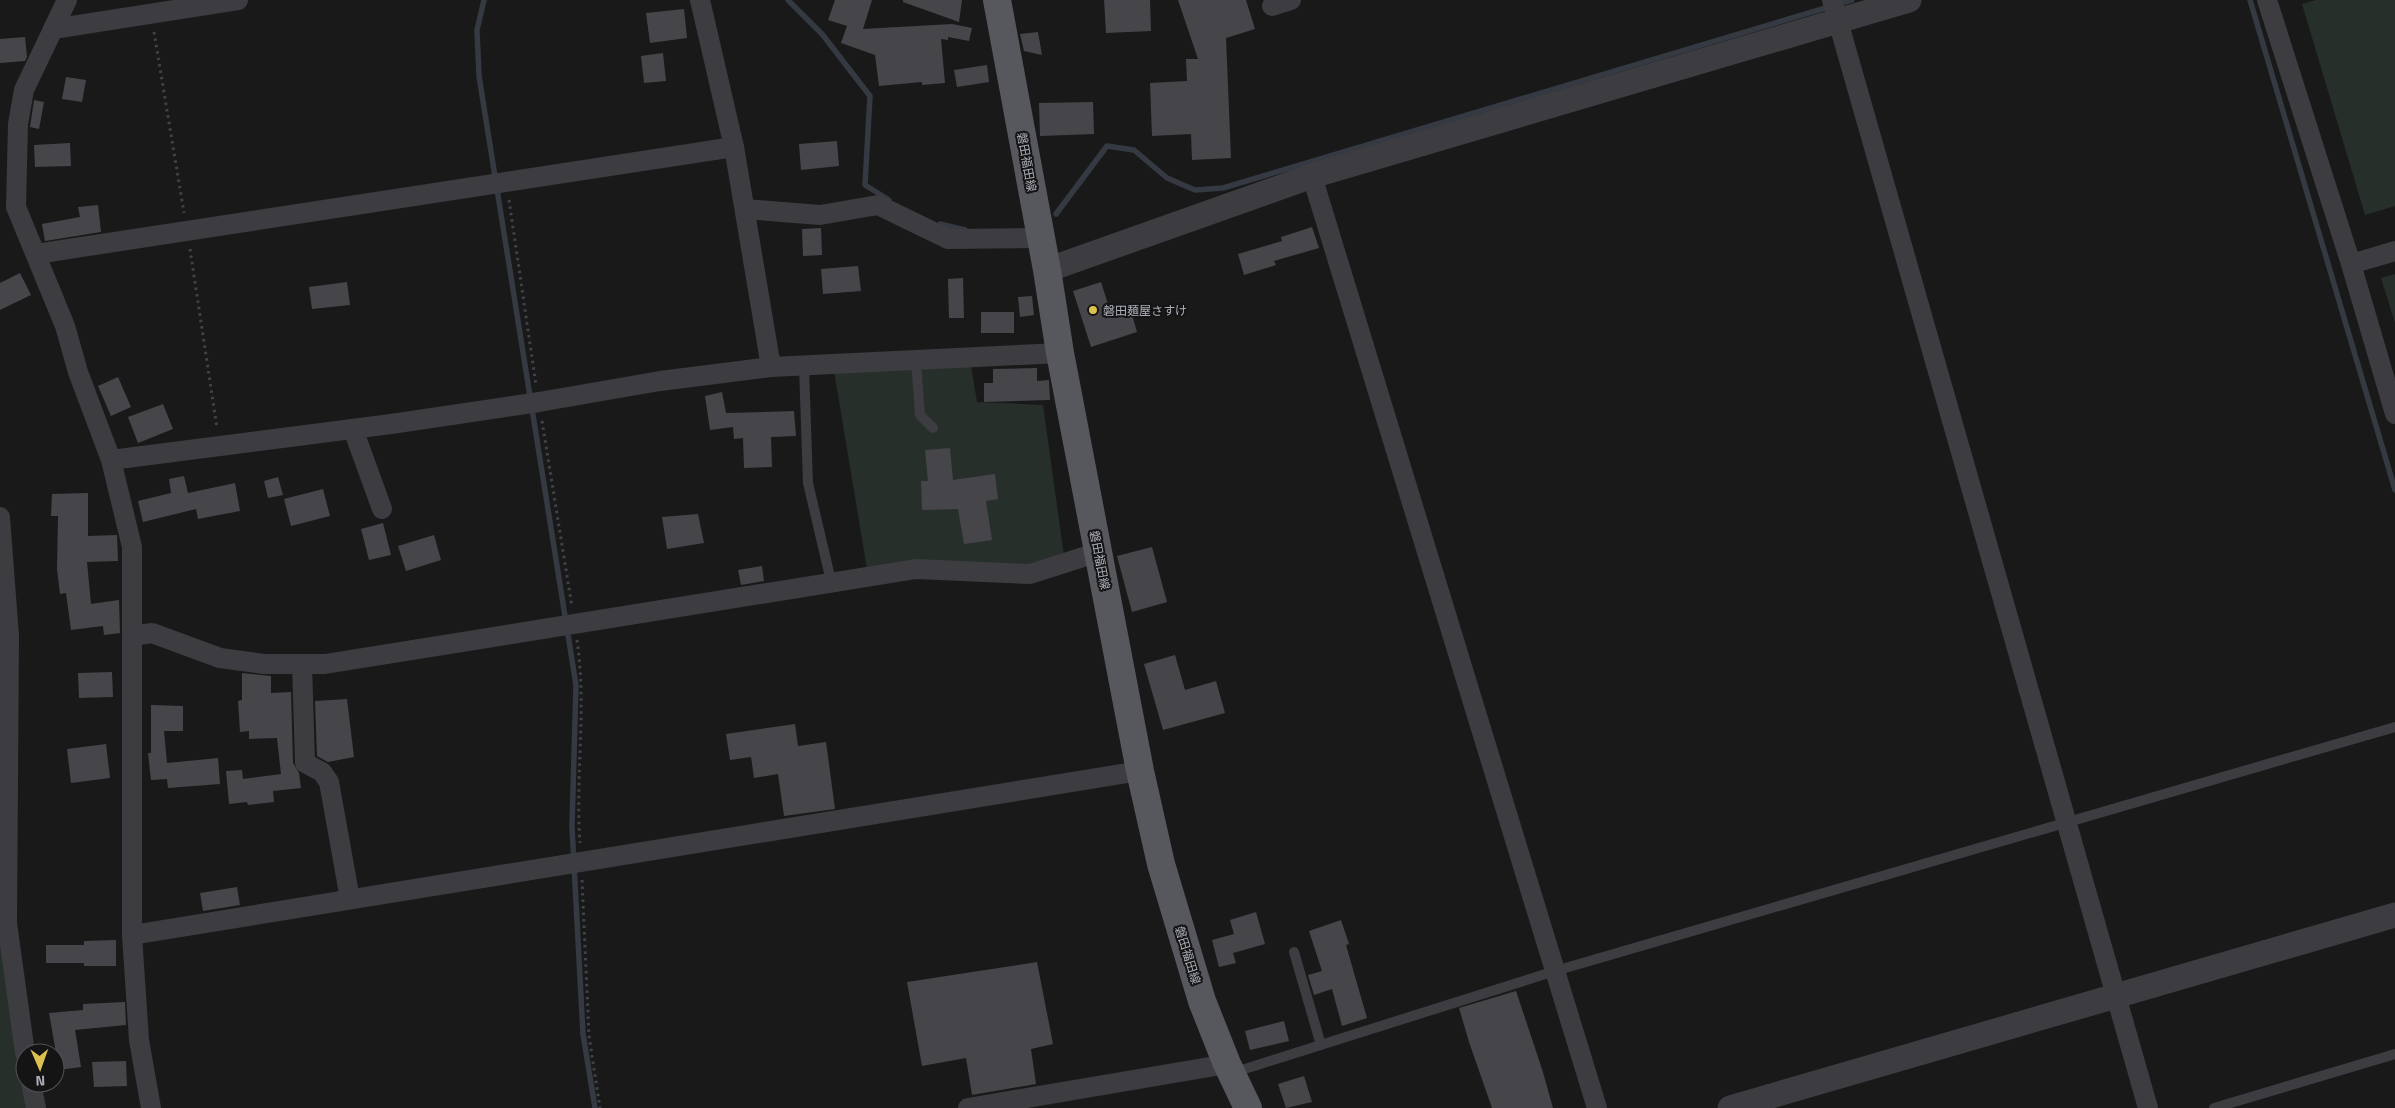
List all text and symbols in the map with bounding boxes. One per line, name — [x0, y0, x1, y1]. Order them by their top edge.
street label: 磐田福田線 — [1012, 131, 1042, 193]
place label: 磐田麺屋さすけ — [1103, 301, 1187, 320]
marker: 磐田麺屋さすけ — [1087, 304, 1099, 316]
street label: 磐田福田線 — [1085, 529, 1115, 591]
street label: 磐田福田線 — [1170, 924, 1206, 986]
north arrow — [15, 1043, 65, 1093]
text: N — [35, 1071, 46, 1092]

